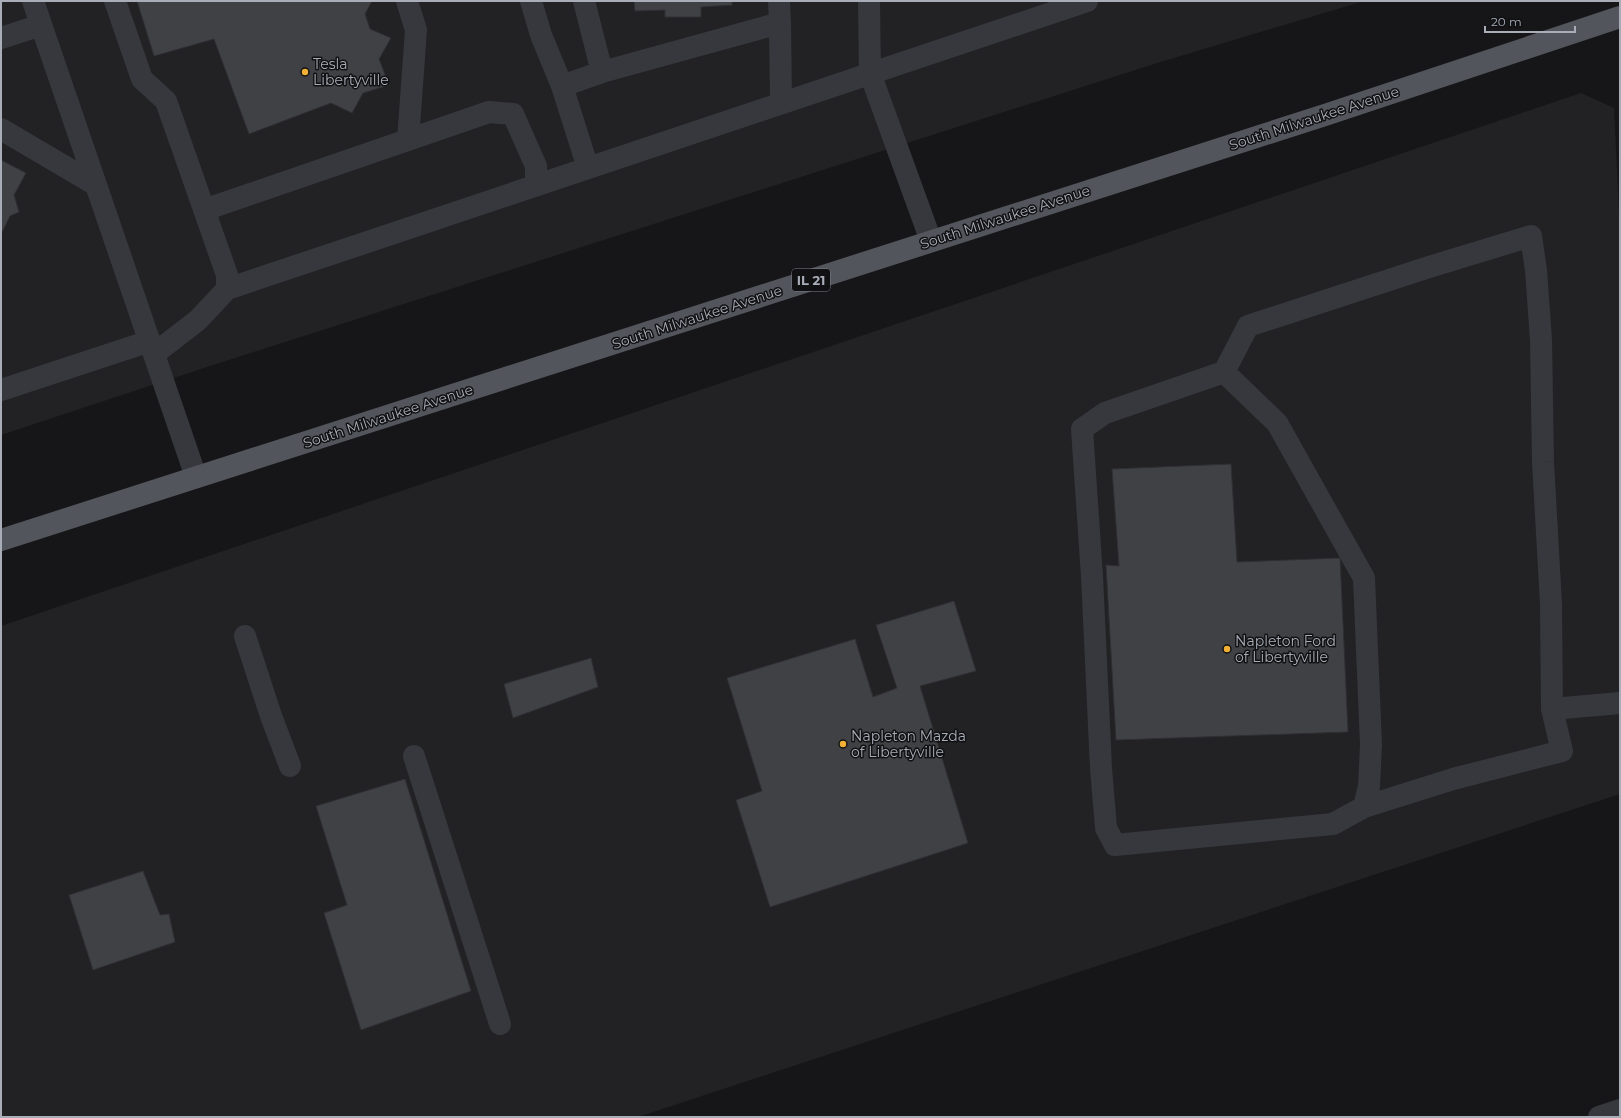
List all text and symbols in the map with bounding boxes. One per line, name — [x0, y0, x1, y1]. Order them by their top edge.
scale bar — [1485, 8, 1575, 34]
text: 20 m — [1491, 14, 1522, 29]
place label: Tesla Libertyville — [313, 55, 389, 89]
marker: Tesla Libertyville — [300, 67, 310, 77]
street label: South Milwaukee Avenue — [1227, 82, 1401, 154]
street label: South Milwaukee Avenue — [918, 181, 1092, 253]
road number: IL 21 — [792, 269, 830, 291]
street label: South Milwaukee Avenue — [610, 281, 784, 353]
street label: South Milwaukee Avenue — [301, 380, 475, 452]
place label: Napleton Ford of Libertyville — [1235, 632, 1336, 666]
marker: Napleton Ford of Libertyville — [1222, 644, 1232, 654]
place label: Napleton Mazda of Libertyville — [851, 727, 966, 761]
marker: Napleton Mazda of Libertyville — [838, 739, 848, 749]

